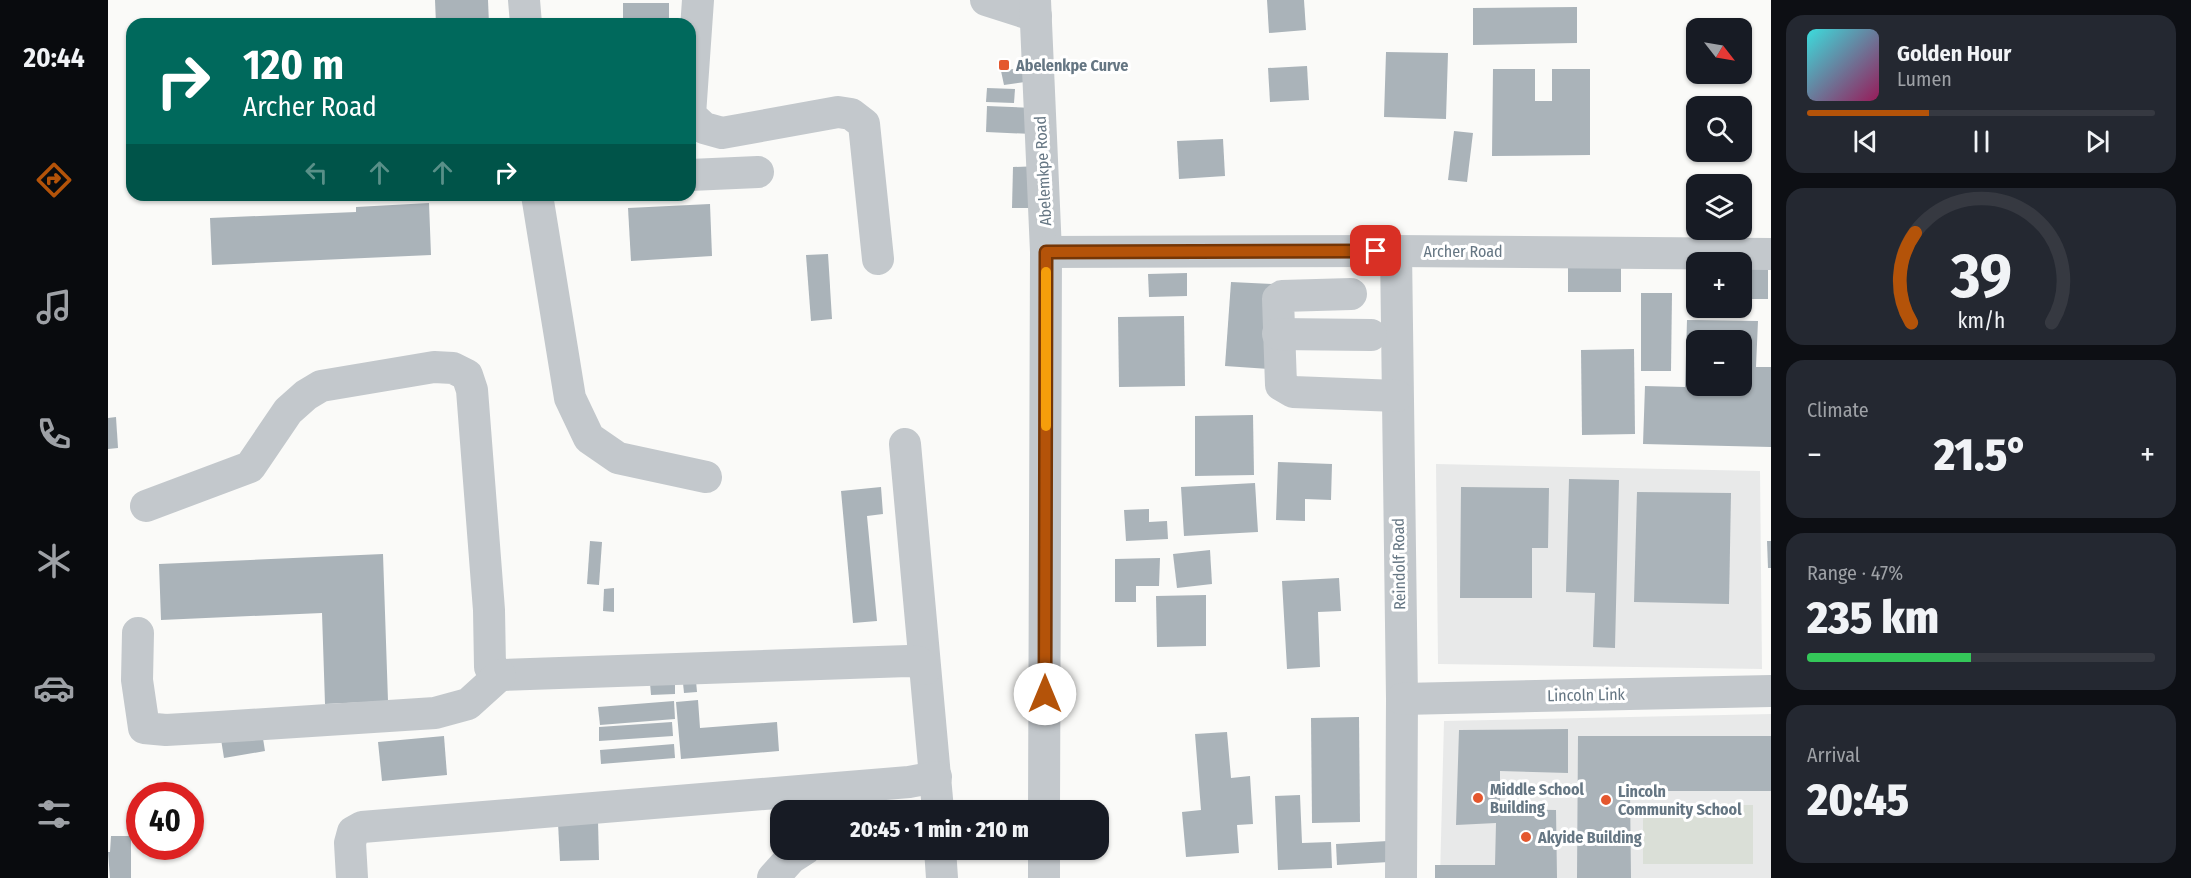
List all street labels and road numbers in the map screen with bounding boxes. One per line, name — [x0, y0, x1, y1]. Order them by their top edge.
street label: Abelemkpe Road — [1031, 116, 1055, 226]
street label: Archer Road — [1423, 242, 1503, 261]
street label: Reindolf Road — [1389, 518, 1409, 610]
street label: Lincoln Link — [1547, 685, 1626, 705]

